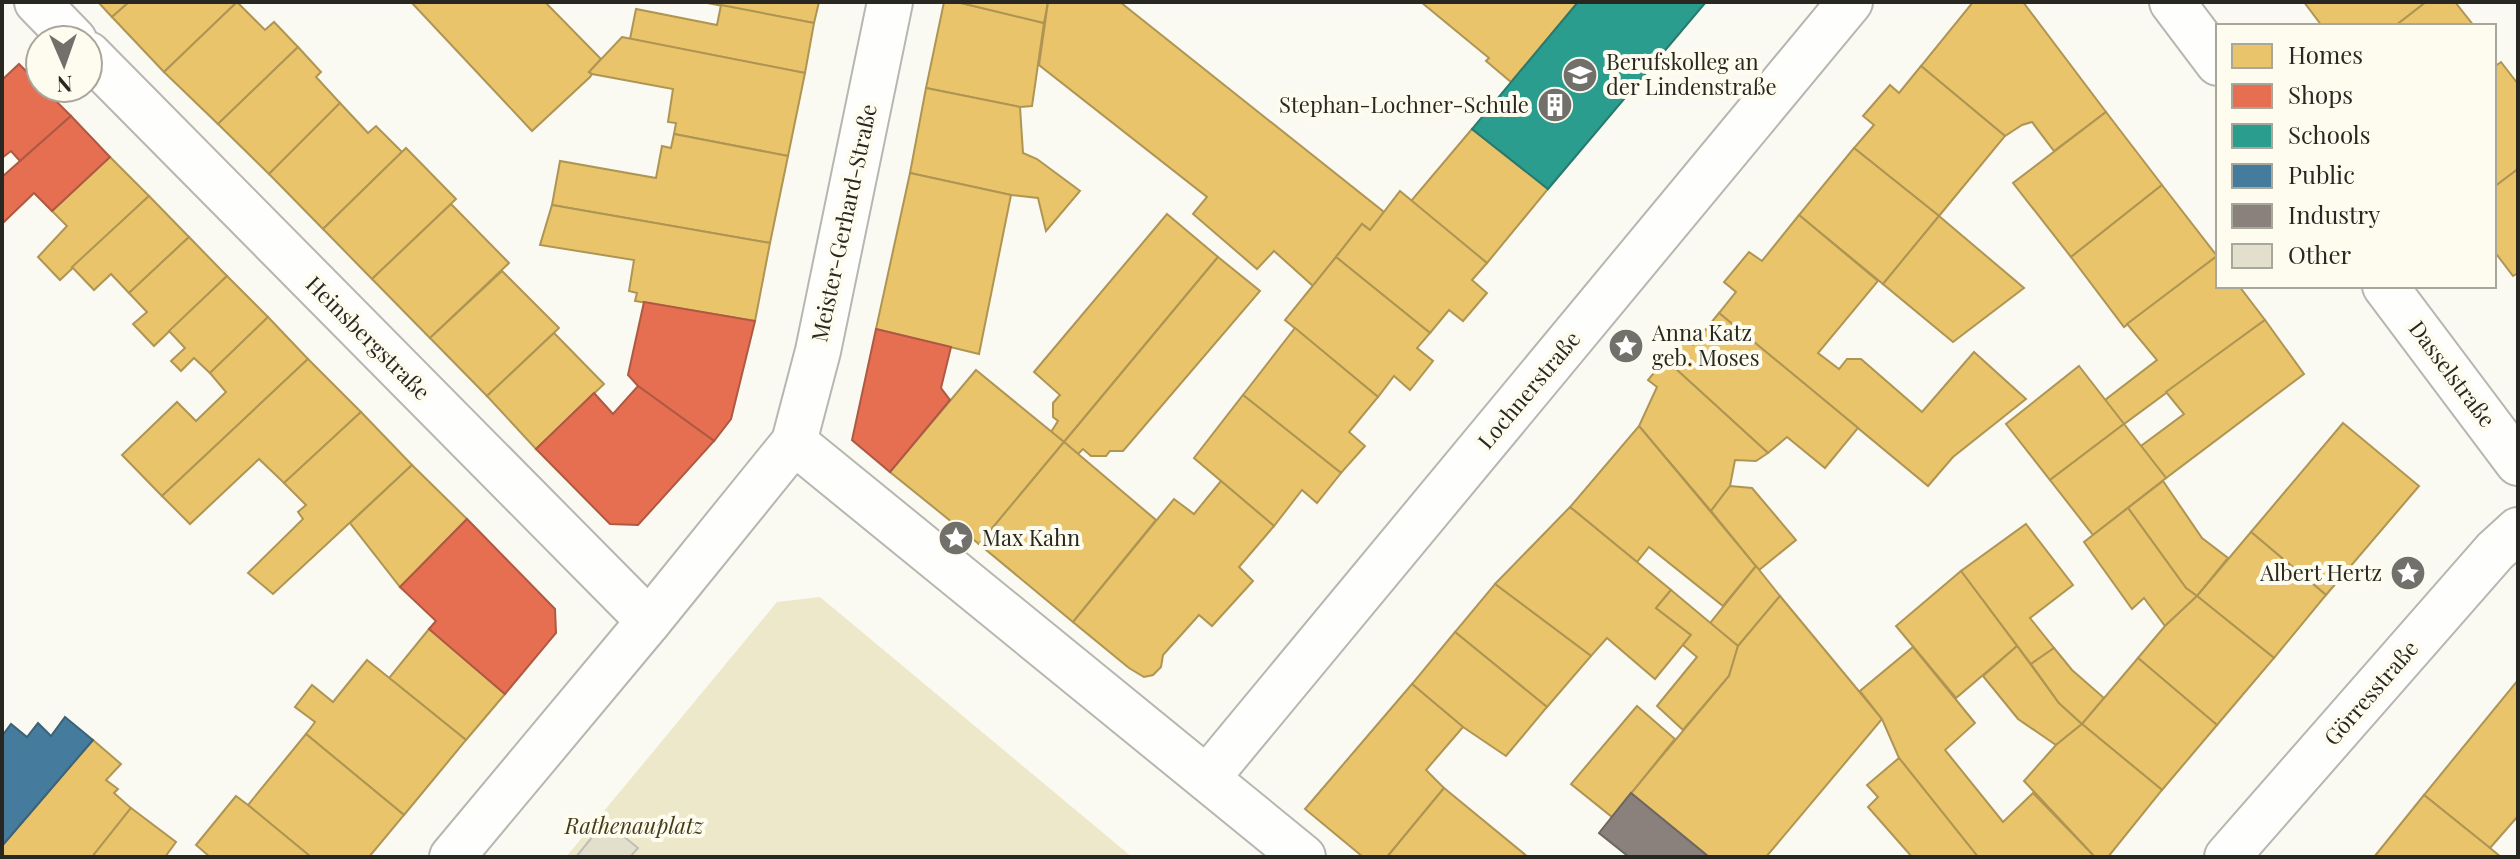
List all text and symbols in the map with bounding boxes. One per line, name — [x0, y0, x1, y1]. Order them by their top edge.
north arrow — [24, 24, 104, 104]
legend — [2216, 24, 2496, 288]
text: Homes — [2288, 38, 2363, 70]
place label: Berufskolleg an der Lindenstraße — [1606, 46, 1777, 101]
school or university icon: Berufskolleg an der Lindenstraße — [1561, 56, 1599, 94]
text: N — [56, 70, 73, 100]
text: Shops — [2288, 78, 2353, 110]
building icon: Stephan-Lochner-Schule — [1536, 86, 1574, 124]
place label: Stephan-Lochner-Schule — [1279, 89, 1529, 119]
street label: Meister-Gerhard-Straße — [803, 101, 883, 344]
text: Schools — [2288, 118, 2370, 150]
text: Public — [2288, 158, 2355, 190]
text: Industry — [2288, 198, 2380, 230]
text: Other — [2288, 238, 2352, 270]
street label: Heinsbergstraße — [300, 269, 437, 406]
street label: Dasselstraße — [2403, 314, 2503, 433]
place label: Anna Katz geb. Moses — [1651, 317, 1760, 372]
street label: Lochnerstraße — [1470, 324, 1586, 455]
place icon: Anna Katz geb. Moses — [1607, 327, 1645, 365]
place icon: Max Kahn — [937, 519, 975, 557]
place label: Max Kahn — [982, 522, 1080, 552]
place icon: Albert Hertz — [2389, 554, 2427, 592]
place label: Albert Hertz — [2259, 557, 2382, 587]
street label: Görresstraße — [2316, 633, 2424, 751]
park label: Rathenauplatz — [564, 810, 704, 840]

